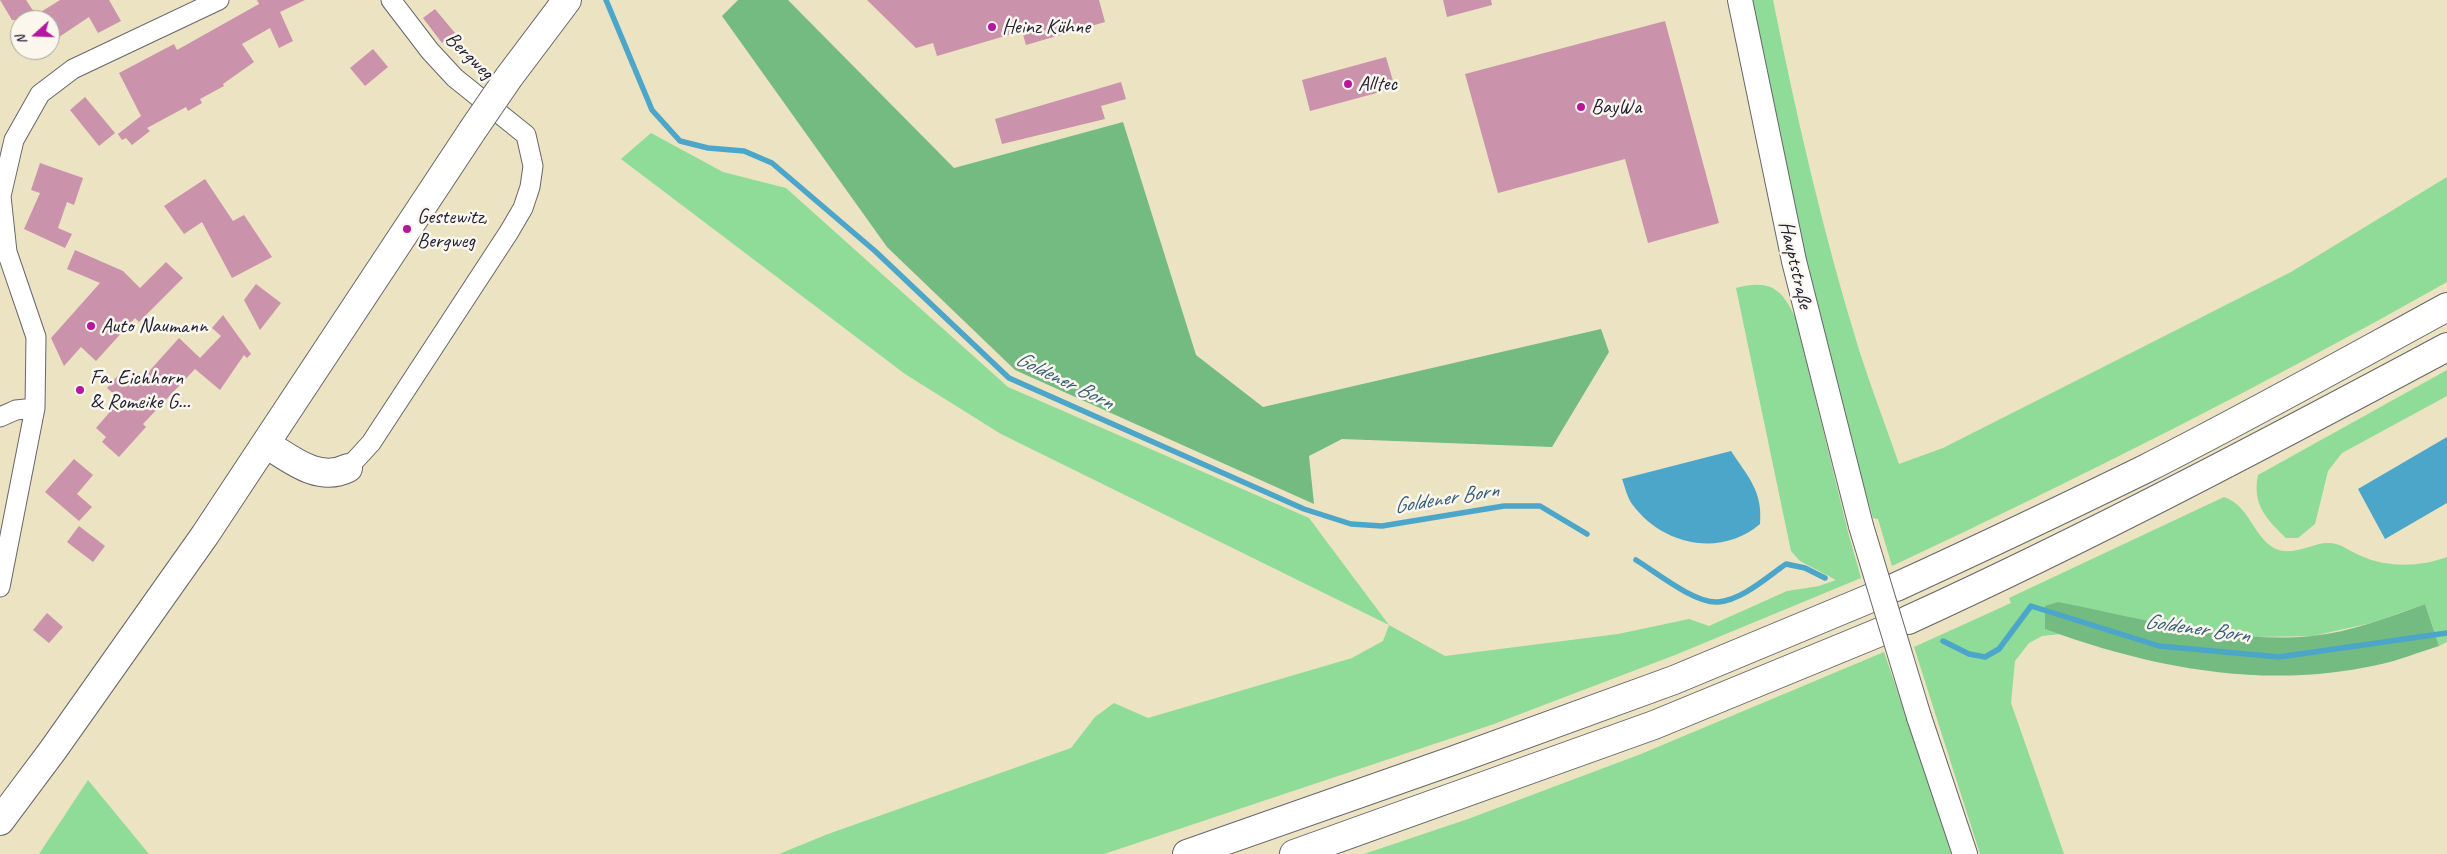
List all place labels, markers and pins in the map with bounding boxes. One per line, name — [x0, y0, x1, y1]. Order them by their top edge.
place label: Heinz Kühne — [1002, 14, 1090, 40]
marker: Heinz Kühne — [986, 21, 998, 33]
place label: Alltec — [1358, 71, 1397, 97]
marker: Alltec — [1342, 78, 1354, 90]
place label: BayWa — [1591, 94, 1641, 120]
marker: BayWa — [1575, 101, 1587, 113]
place label: Gestewitz, Bergweg — [417, 204, 487, 254]
marker: Gestewitz, Bergweg — [401, 223, 413, 235]
place label: Auto Naumann — [101, 313, 207, 339]
marker: Auto Naumann — [85, 320, 97, 332]
place label: Fa. Eichhorn & Romeike G... — [90, 365, 190, 415]
marker: Fa. Eichhorn & Romeike G... — [74, 384, 86, 396]

